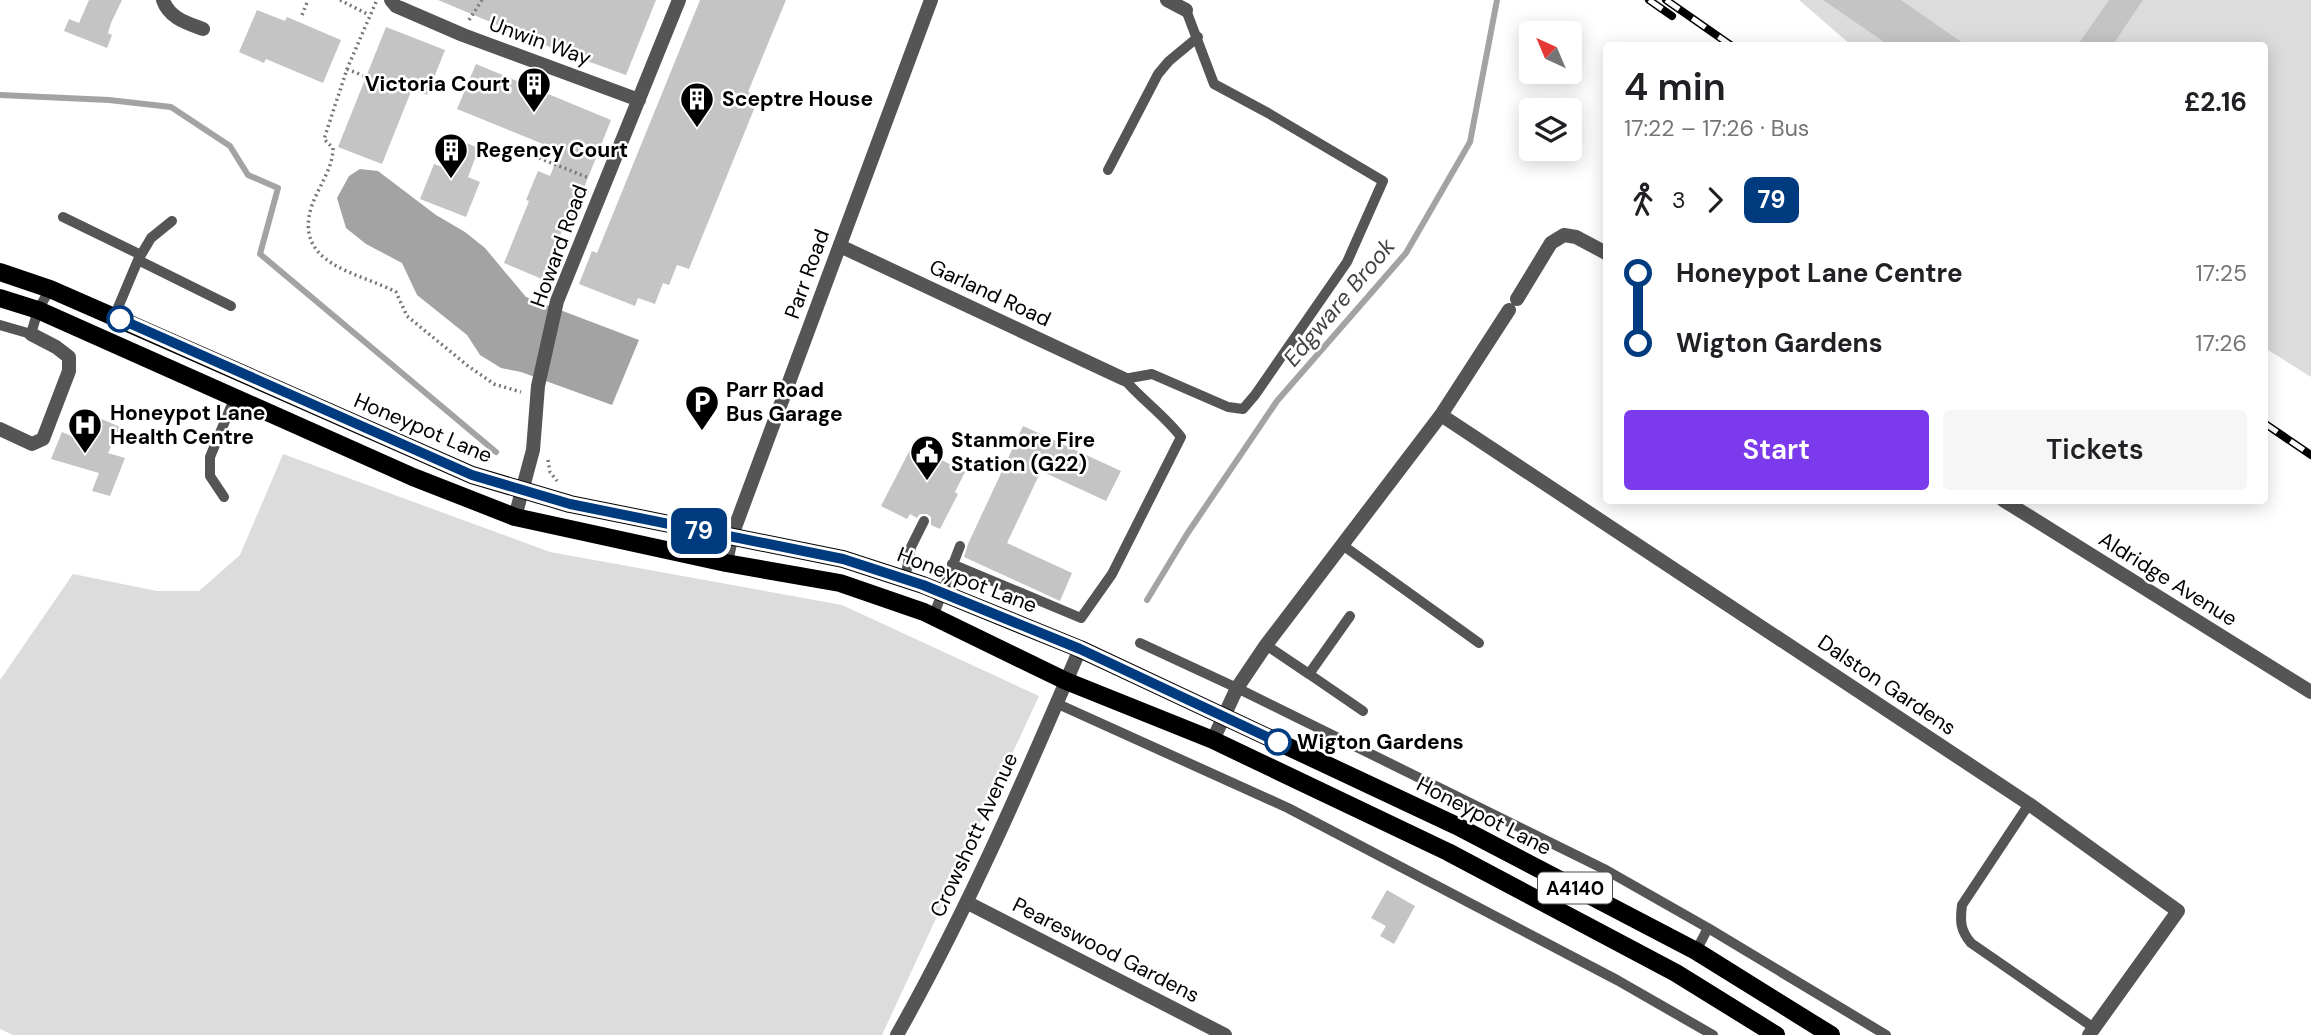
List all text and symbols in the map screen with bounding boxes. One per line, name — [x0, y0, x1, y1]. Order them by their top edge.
street label: Unwin Way — [485, 10, 595, 72]
north arrow — [1519, 21, 1582, 84]
map controls — [1519, 21, 1582, 161]
text: 4 min — [1624, 62, 1726, 112]
building icon: Victoria Court — [515, 65, 553, 114]
place label: Victoria Court — [365, 70, 510, 98]
building icon: Sceptre House — [678, 80, 716, 129]
place label: Sceptre House — [722, 85, 873, 113]
text: £2.16 — [2184, 85, 2247, 119]
button: layers — [1519, 98, 1582, 161]
text: 17:22 – 17:26 · Bus — [1624, 113, 1809, 143]
building icon: Regency Court — [432, 131, 470, 180]
place label: Regency Court — [476, 136, 628, 164]
street label: Howard Road — [524, 181, 594, 311]
icon: walk — [1624, 181, 1662, 219]
icon: forward — [1696, 181, 1734, 219]
text: 79 — [1758, 184, 1785, 215]
text: 3 — [1672, 185, 1686, 215]
street label: Parr Road — [778, 225, 836, 323]
water label: Edgware Brook — [1277, 231, 1402, 372]
street label: Garland Road — [925, 253, 1055, 333]
text: Honeypot Lane Centre — [1676, 256, 1963, 290]
text: 17:25 — [2196, 258, 2247, 288]
unlabelled marker — [107, 306, 133, 332]
text: Wigton Gardens — [1676, 326, 1882, 360]
text: 17:26 — [2195, 328, 2247, 358]
place label: Parr Road Bus Garage — [726, 376, 843, 428]
parking icon: Parr Road Bus Garage — [683, 383, 721, 432]
street label: Honeypot Lane — [350, 386, 496, 470]
place label: Honeypot Lane Health Centre — [110, 399, 265, 451]
hospital icon: Honeypot Lane Health Centre — [66, 406, 104, 455]
button: Start — [1624, 410, 1929, 490]
button: Tickets — [1943, 410, 2247, 490]
place label: Stanmore Fire Station (G22) — [951, 426, 1095, 478]
public building icon: Stanmore Fire Station (G22) — [908, 433, 946, 482]
line badge: 79 — [668, 508, 730, 554]
text: 79 — [685, 515, 713, 546]
street label: Aldridge Avenue — [2094, 525, 2242, 633]
street label: Honeypot Lane — [893, 541, 1041, 620]
street label: Dalston Gardens — [1812, 628, 1962, 742]
place label: Wigton Gardens — [1297, 728, 1464, 756]
marker: Wigton Gardens — [1265, 729, 1291, 755]
street label: Crowshott Avenue — [924, 748, 1024, 922]
street label: Honeypot Lane — [1412, 770, 1556, 862]
road number: A4140 — [1538, 873, 1612, 904]
street label: Peareswood Gardens — [1008, 891, 1204, 1009]

